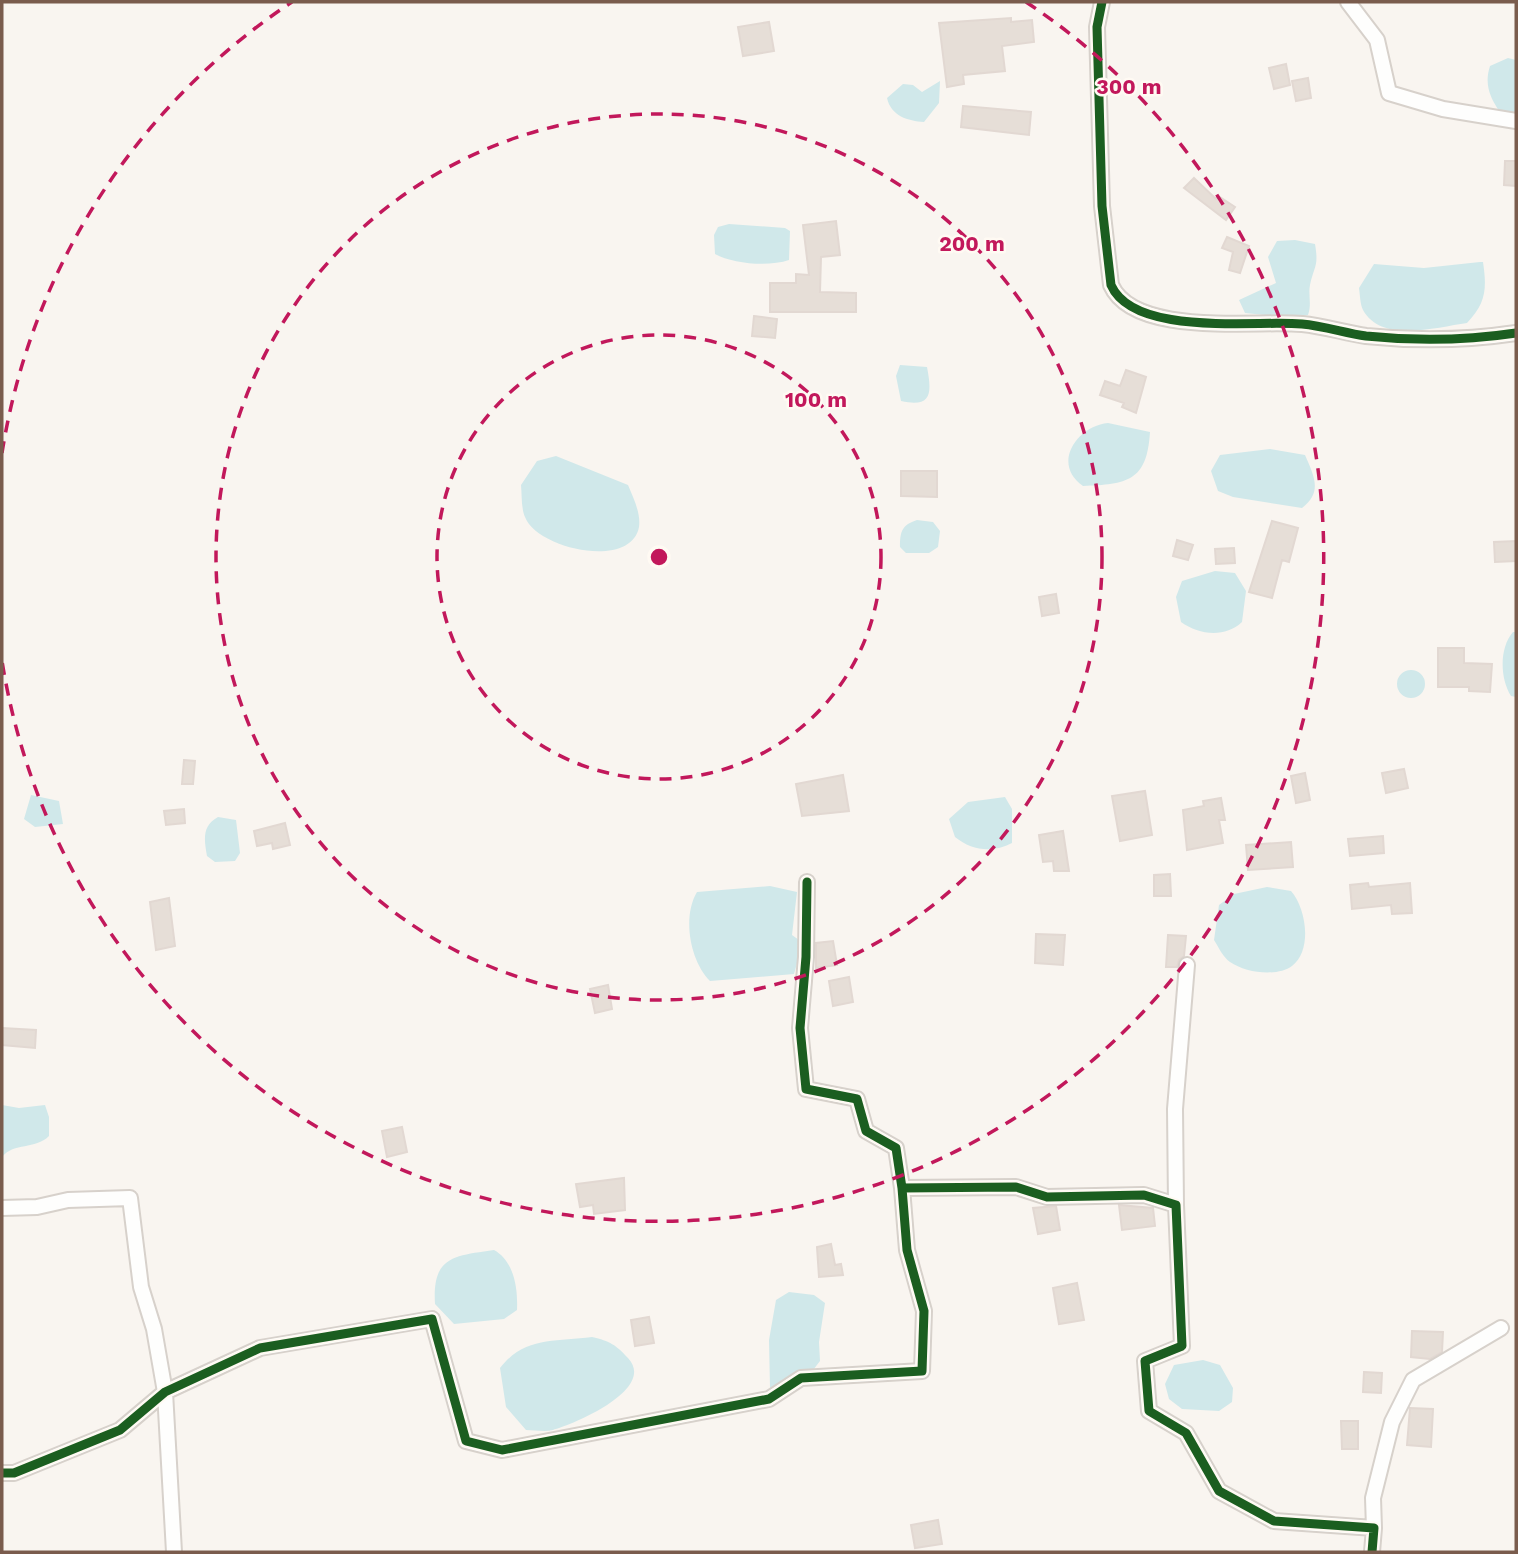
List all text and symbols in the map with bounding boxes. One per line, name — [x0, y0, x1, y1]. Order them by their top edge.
text: 300 m — [1096, 74, 1162, 99]
text: 200 m — [939, 231, 1005, 256]
text: 100 m — [785, 387, 847, 412]
centre of rings — [647, 545, 671, 569]

